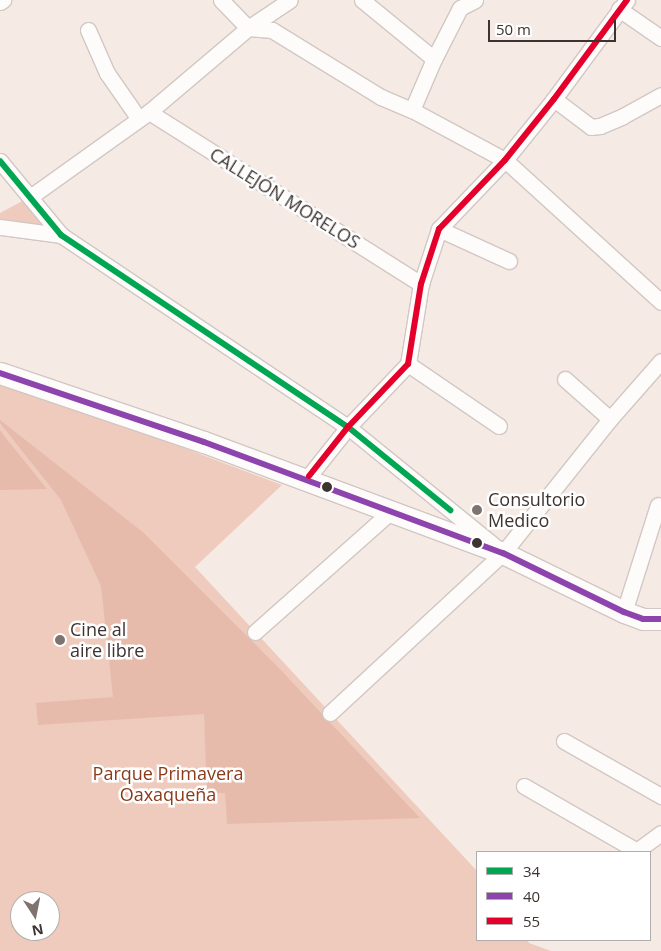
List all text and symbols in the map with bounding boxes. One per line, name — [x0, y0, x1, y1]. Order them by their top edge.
scale bar — [491, 10, 618, 42]
text: 50 m — [496, 19, 531, 39]
street label: CALLEJÓN MORELOS — [206, 143, 364, 253]
unlabelled marker — [322, 482, 332, 492]
place label: Consultorio Medico — [488, 489, 585, 532]
marker: Consultorio Medico — [470, 503, 484, 517]
unlabelled marker — [472, 538, 482, 548]
place label: Cine al aire libre — [70, 619, 144, 662]
marker: Cine al aire libre — [54, 634, 66, 646]
park label: Parque Primavera Oaxaqueña — [93, 763, 243, 806]
legend — [476, 851, 651, 941]
text: 34 — [523, 861, 540, 881]
text: 40 — [523, 886, 540, 906]
north arrow — [10, 891, 60, 941]
text: 55 — [523, 911, 540, 931]
text: N — [30, 920, 45, 941]

